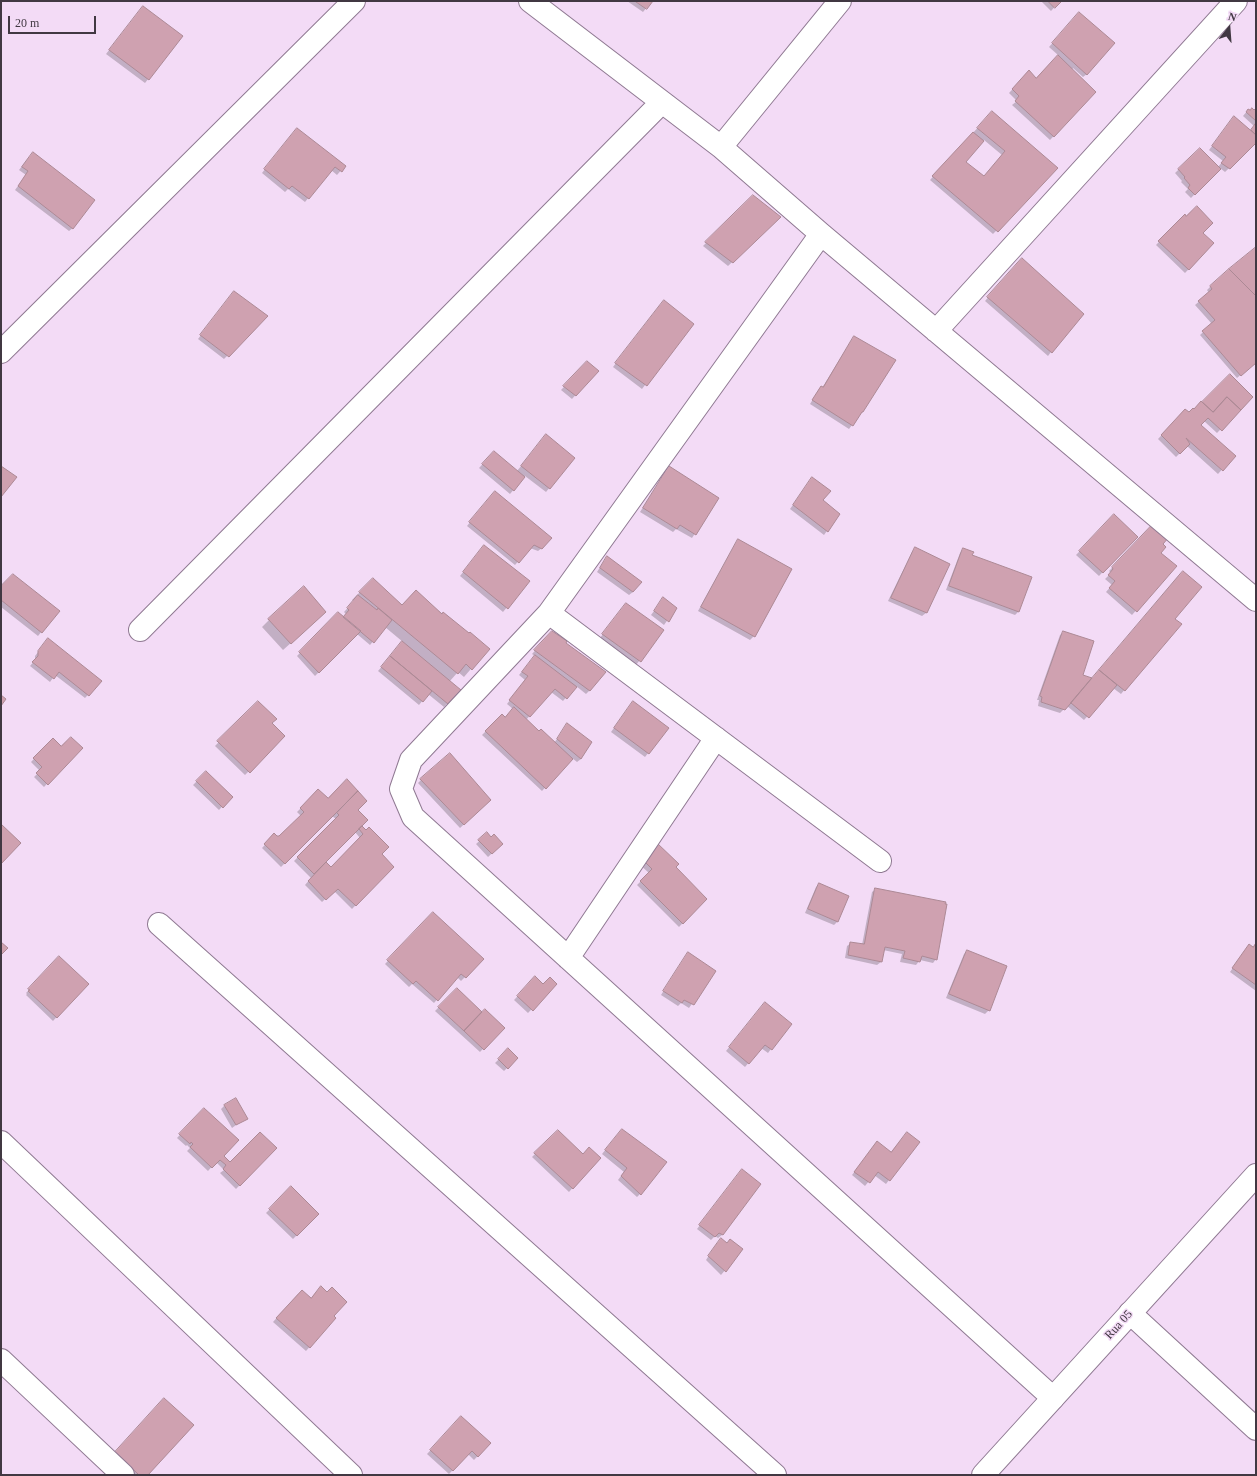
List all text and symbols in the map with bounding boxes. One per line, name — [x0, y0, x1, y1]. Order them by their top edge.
scale bar — [10, 8, 98, 34]
north arrow — [1209, 8, 1249, 48]
text: N — [1227, 10, 1238, 23]
text: 20 m — [15, 16, 39, 30]
street label: Rua 05 — [1102, 1307, 1136, 1343]

